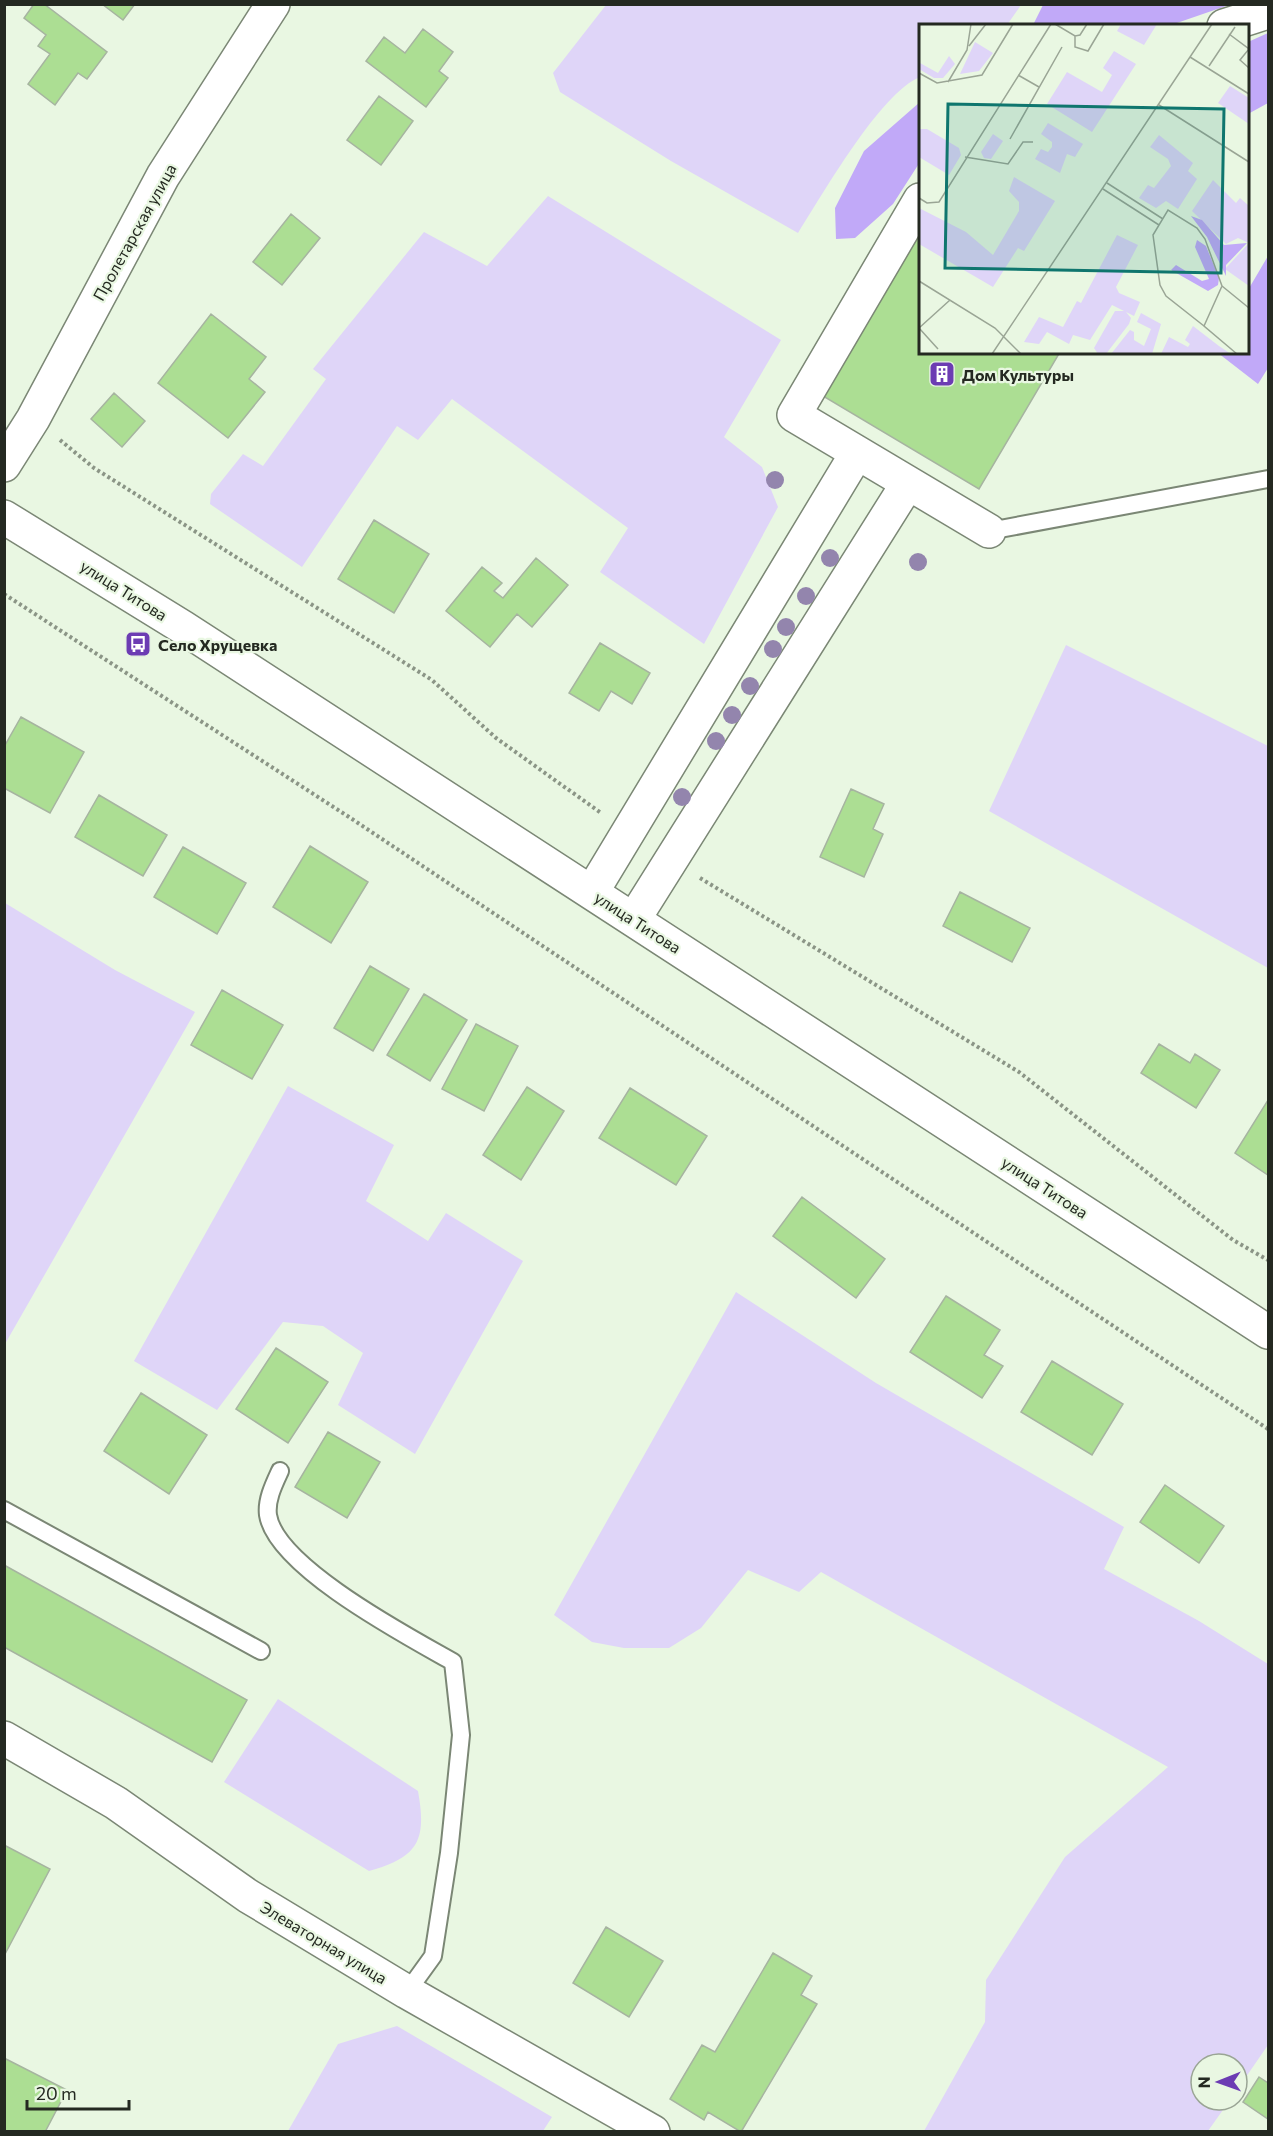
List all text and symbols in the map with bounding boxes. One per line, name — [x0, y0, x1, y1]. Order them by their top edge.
inset map — [919, 24, 1249, 354]
street label: Пролетарская улица — [88, 160, 180, 304]
building icon: Дом Культуры — [927, 359, 957, 389]
place label: Дом Культуры — [962, 365, 1074, 384]
street label: улица Титова — [77, 556, 171, 624]
bus stop icon: Село Хрущевка — [123, 629, 153, 659]
place label: Село Хрущевка — [158, 635, 277, 654]
street label: улица Титова — [591, 887, 685, 957]
street label: улица Титова — [998, 1152, 1092, 1222]
street label: Элеваторная улица — [257, 1897, 391, 1987]
north arrow — [1189, 2052, 1249, 2112]
scale bar — [27, 2073, 129, 2111]
text: N — [1194, 2076, 1213, 2088]
text: 20 m — [36, 2082, 77, 2104]

